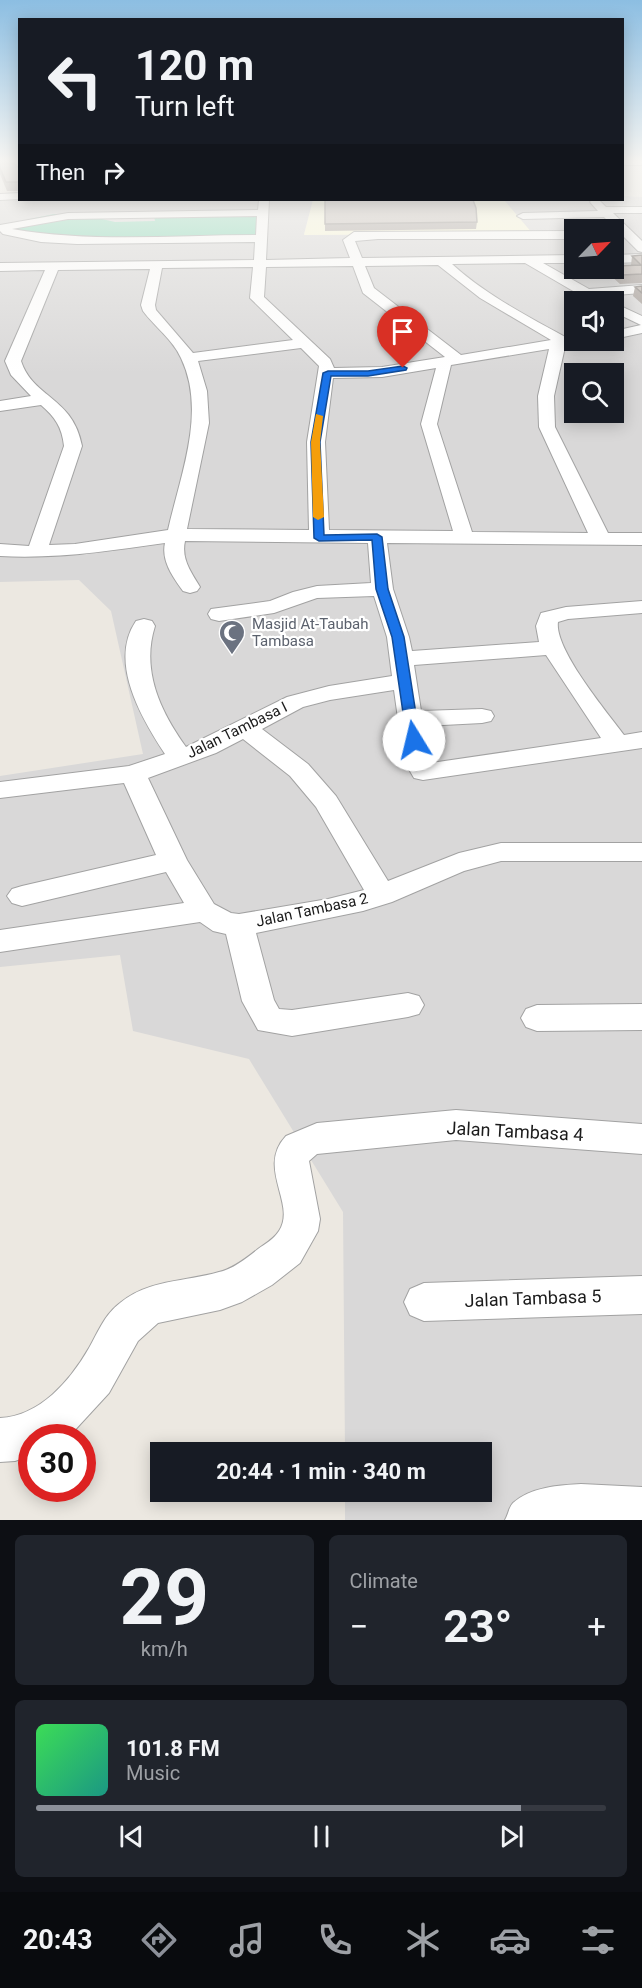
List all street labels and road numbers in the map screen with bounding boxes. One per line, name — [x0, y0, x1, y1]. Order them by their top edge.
street label: Jalan Tambasa I — [184, 698, 290, 762]
street label: Jalan Tambasa 2 — [254, 889, 370, 931]
street label: Jalan Tambasa 4 — [446, 1117, 584, 1145]
street label: Jalan Tambasa 5 — [464, 1285, 602, 1311]

